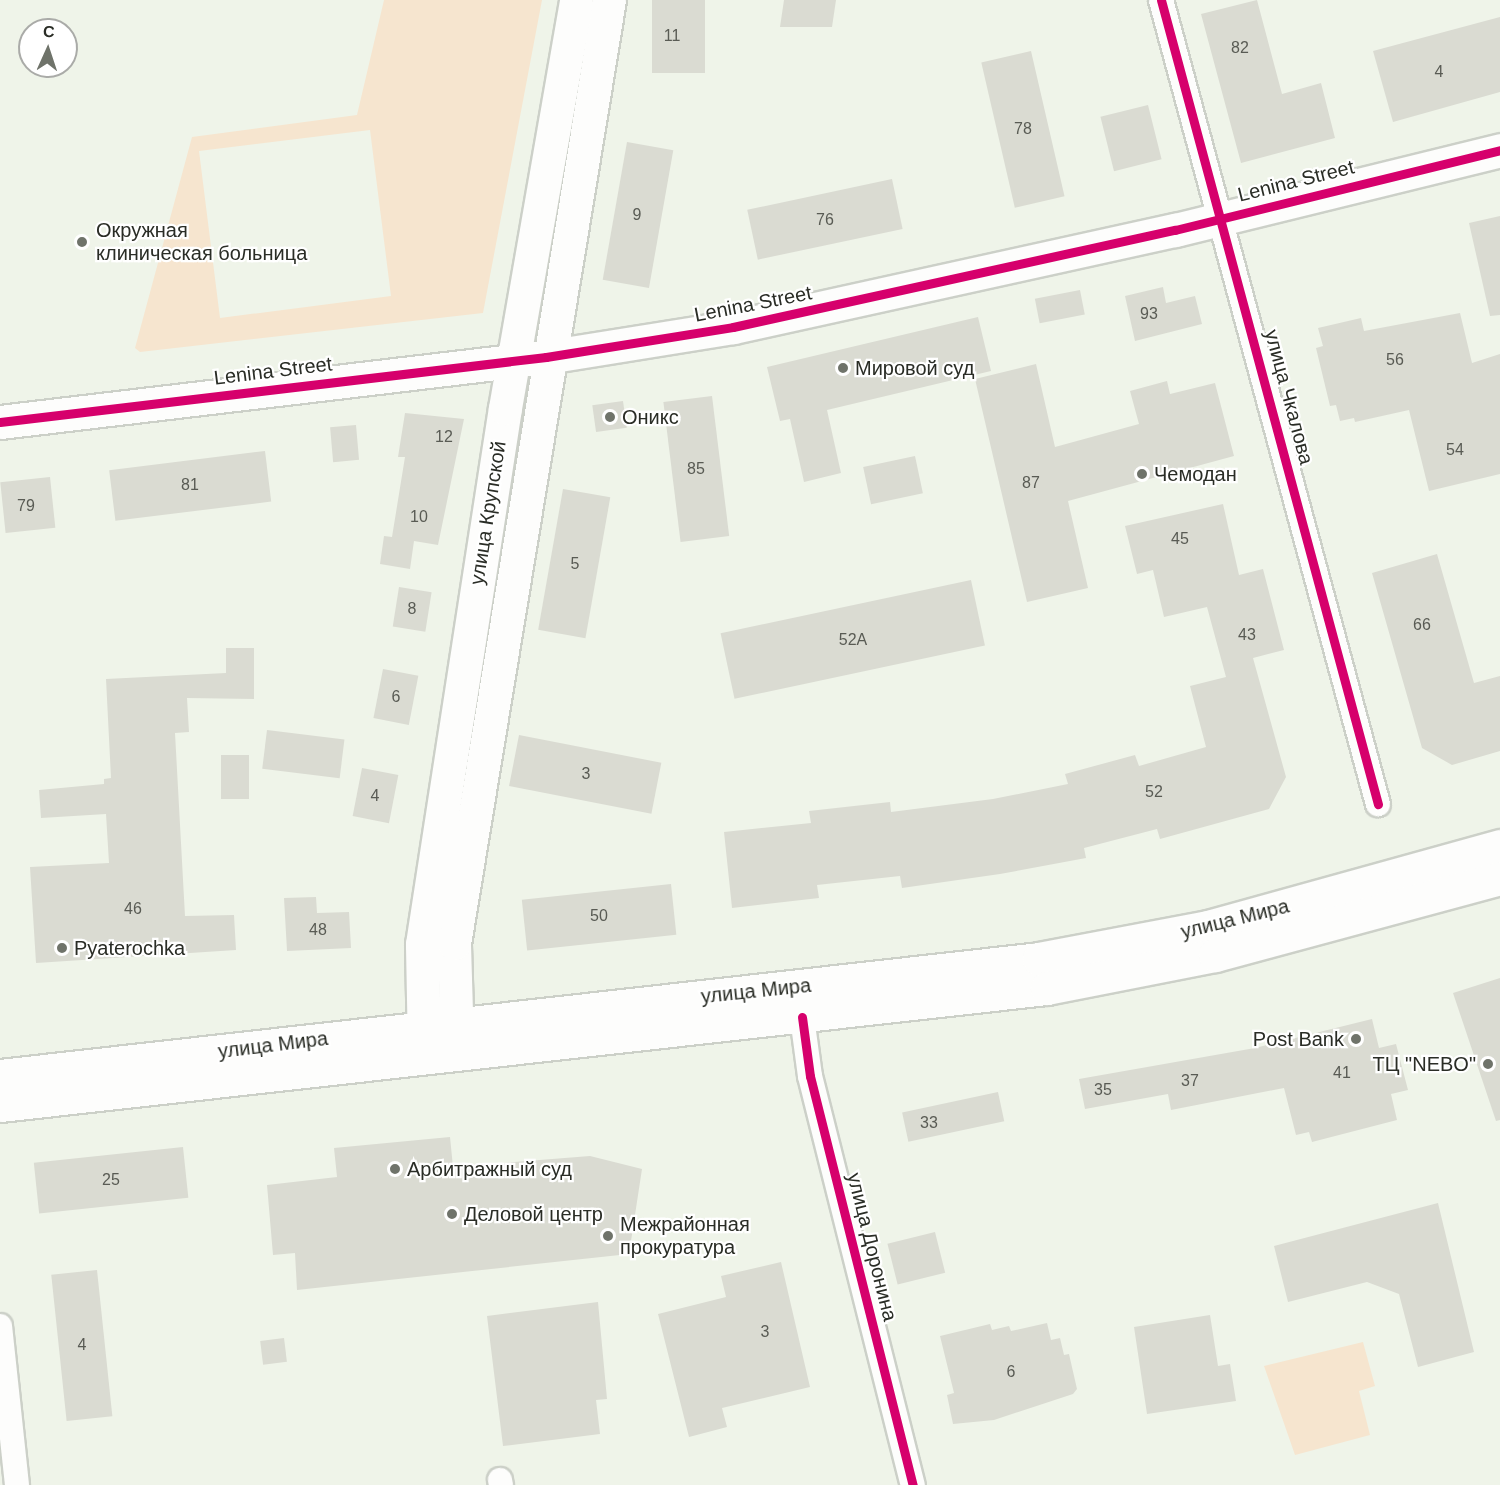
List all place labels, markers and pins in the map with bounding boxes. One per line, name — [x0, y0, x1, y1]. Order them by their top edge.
place label: Окружная клиническая больница — [96, 219, 307, 266]
marker: Окружная клиническая больница — [73, 233, 91, 251]
place label: Мировой суд — [855, 356, 974, 380]
marker: Мировой суд — [836, 361, 850, 375]
place label: Оникс — [622, 405, 679, 429]
marker: Оникс — [603, 410, 617, 424]
place label: Чемодан — [1154, 462, 1237, 486]
marker: Чемодан — [1135, 467, 1149, 481]
place label: Pyaterochka — [74, 936, 185, 960]
marker: Pyaterochka — [55, 941, 69, 955]
place label: Post Bank — [1253, 1027, 1344, 1051]
marker: Post Bank — [1349, 1032, 1363, 1046]
place label: ТЦ "NEBO" — [1373, 1052, 1476, 1076]
marker: ТЦ "NEBO" — [1481, 1057, 1495, 1071]
place label: Арбитражный суд — [407, 1157, 572, 1181]
marker: Арбитражный суд — [388, 1162, 402, 1176]
place label: Деловой центр — [464, 1202, 603, 1226]
marker: Деловой центр — [445, 1207, 459, 1221]
place label: Межрайонная прокуратура — [620, 1212, 750, 1259]
marker: Межрайонная прокуратура — [601, 1229, 615, 1243]

